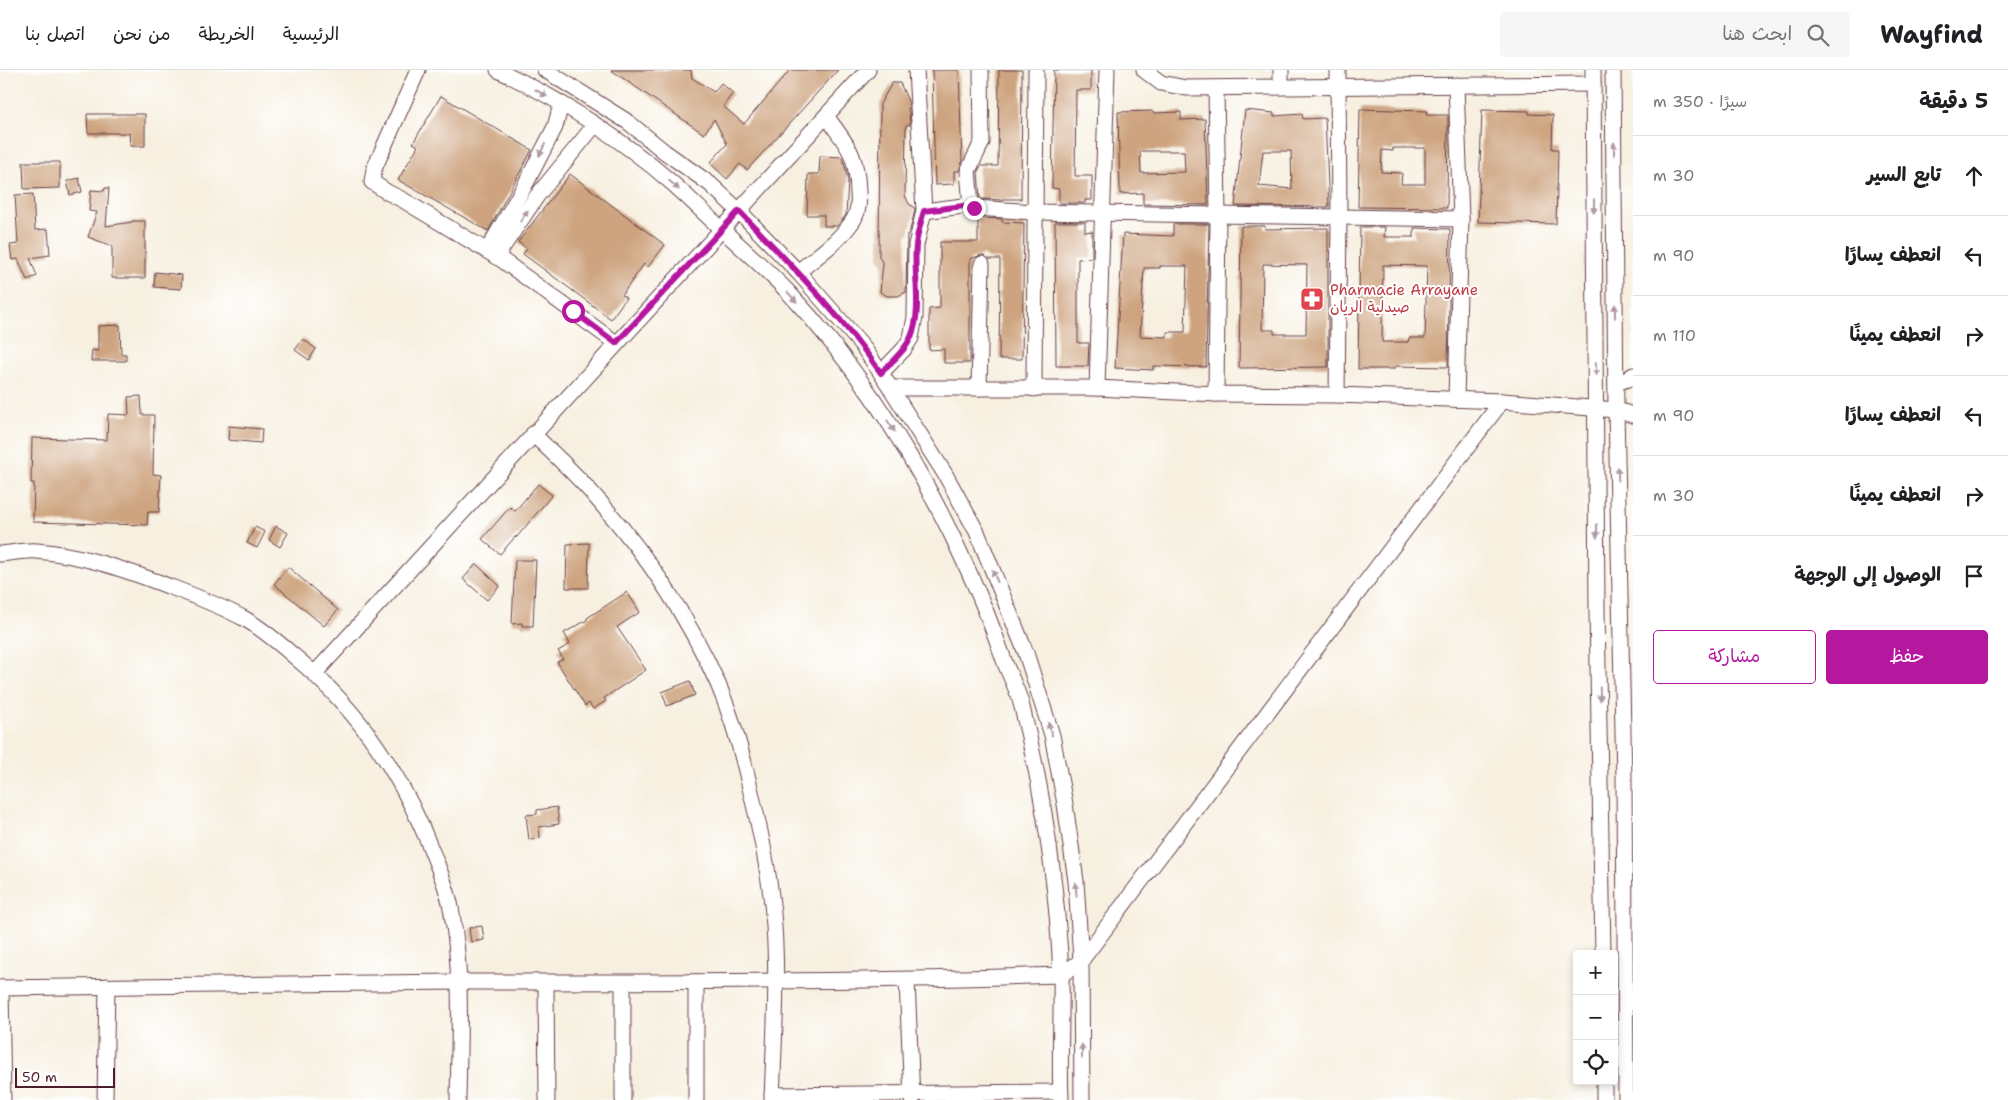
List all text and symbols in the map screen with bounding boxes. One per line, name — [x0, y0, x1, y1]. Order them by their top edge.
search box — [1500, 12, 1850, 57]
text: Wayfind — [1880, 19, 1983, 51]
text: ابحث هنا — [1722, 21, 1792, 46]
icon: search — [1804, 21, 1832, 49]
text: اتصل بنا — [25, 22, 85, 46]
text: من نحن — [113, 22, 171, 46]
text: الخريطة — [199, 22, 255, 46]
text: الرئيسية — [283, 22, 339, 46]
text: 5 دقيقة — [1919, 87, 1988, 115]
one-way arrow — [534, 88, 547, 97]
text: سيرًا · 350 m — [1653, 91, 1747, 112]
one-way arrow — [1610, 141, 1618, 157]
one-way arrow — [538, 143, 546, 157]
text: تابع السير — [1867, 162, 1941, 187]
icon: ahead — [1960, 162, 1988, 190]
text: 30 m — [1653, 165, 1694, 186]
one-way arrow — [668, 179, 680, 191]
route end — [963, 197, 986, 220]
one-way arrow — [1590, 198, 1598, 214]
one-way arrow — [519, 210, 528, 223]
text: انعطف يسارًا — [1845, 242, 1941, 267]
icon: left — [1960, 242, 1988, 270]
text: 90 m — [1653, 245, 1694, 266]
place label: Pharmacie Arrayane صيدلية الريان — [1330, 280, 1478, 317]
pharmacy icon: Pharmacie Arrayane صيدلية الريان — [1299, 286, 1325, 312]
one-way arrow — [786, 290, 798, 302]
route start — [562, 300, 585, 323]
one-way arrow — [1611, 303, 1619, 319]
text: انعطف يمينًا — [1850, 322, 1941, 347]
icon: right — [1960, 322, 1988, 350]
text: 110 m — [1653, 325, 1696, 346]
one-way arrow — [1592, 361, 1600, 377]
text: انعطف يسارًا — [1845, 402, 1941, 427]
icon: left — [1960, 402, 1988, 430]
text: 90 m — [1653, 405, 1694, 426]
one-way arrow — [886, 419, 895, 432]
one-way arrow — [1613, 466, 1621, 482]
text: انعطف يمينًا — [1850, 482, 1941, 507]
icon: right — [1960, 482, 1988, 510]
text: 30 m — [1653, 485, 1694, 506]
one-way arrow — [1593, 523, 1601, 539]
text: الوصول إلى الوجهة — [1794, 562, 1941, 587]
icon: arrive — [1960, 562, 1988, 590]
one-way arrow — [991, 569, 999, 583]
button: مشاركة — [1653, 630, 1816, 684]
button: حفظ — [1826, 630, 1988, 684]
one-way arrow — [1596, 686, 1604, 702]
one-way arrow — [1045, 721, 1053, 736]
one-way arrow — [1072, 881, 1080, 897]
map controls — [1573, 950, 1618, 1085]
button: + — [1573, 950, 1618, 995]
button: − — [1573, 995, 1618, 1040]
button: locate — [1573, 1040, 1618, 1085]
one-way arrow — [1077, 1043, 1085, 1059]
scale bar — [15, 1065, 115, 1088]
text: 50 m — [22, 1068, 57, 1086]

